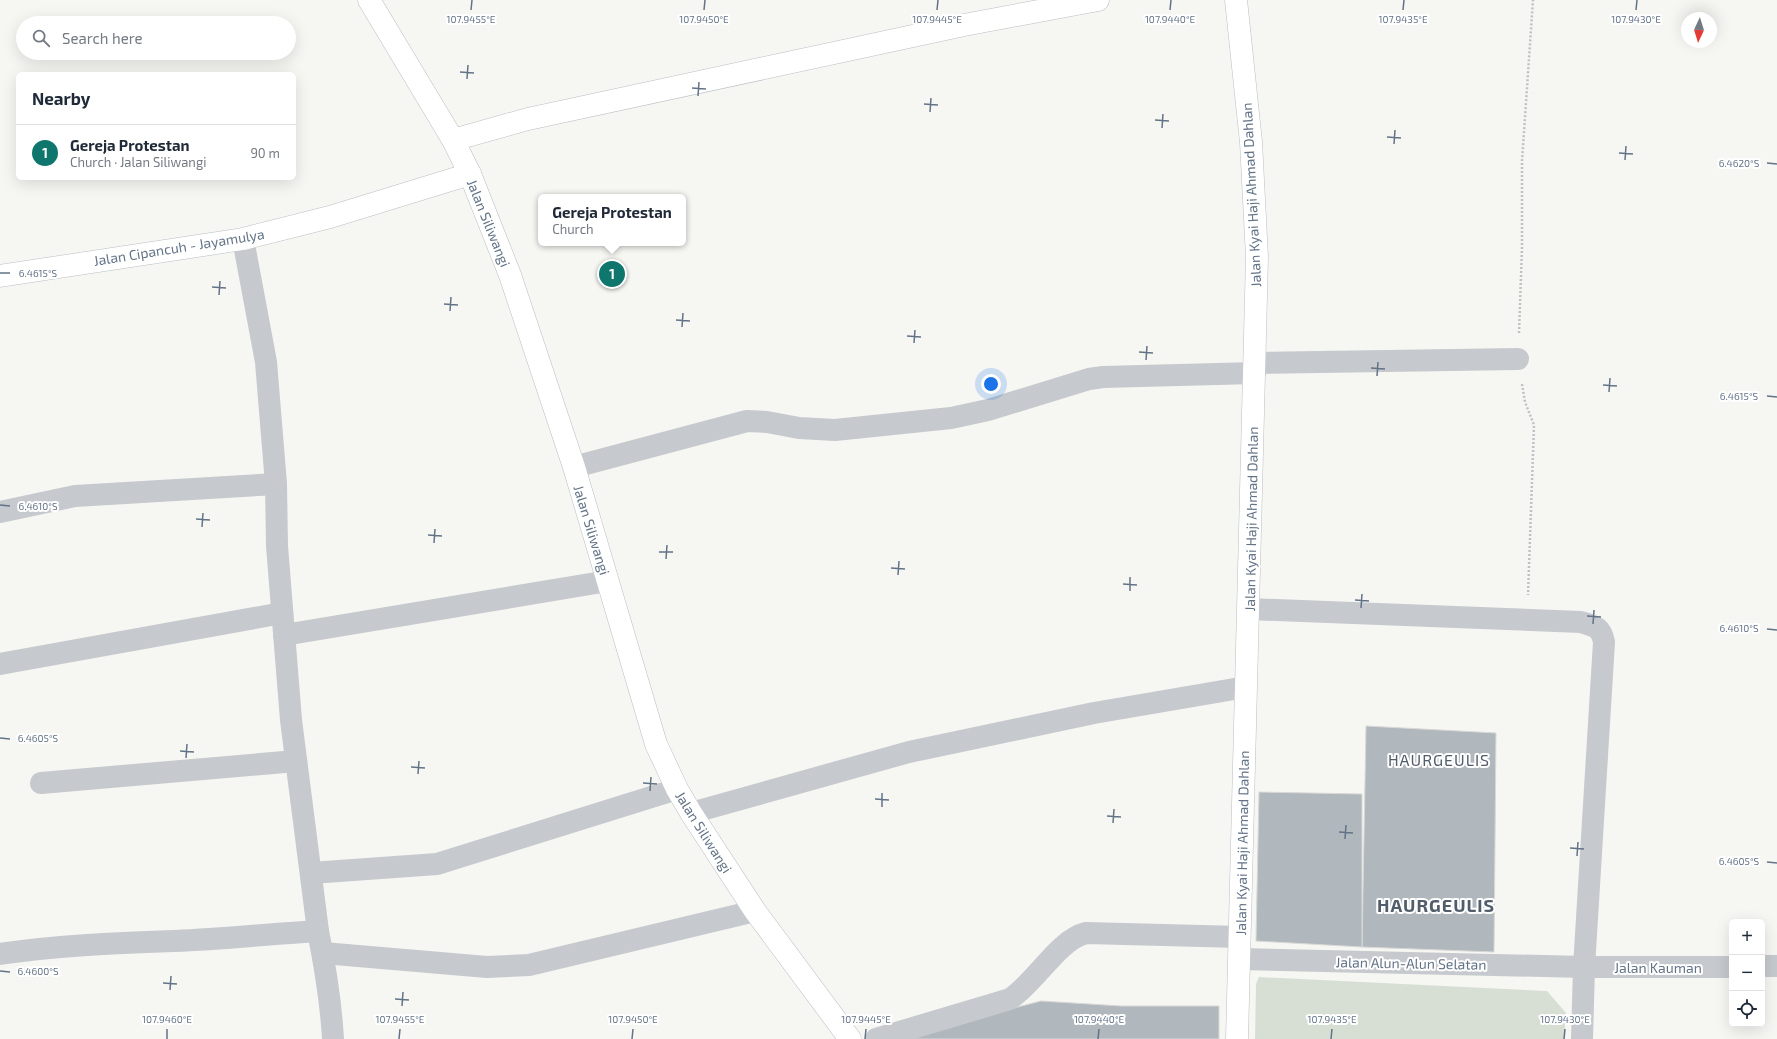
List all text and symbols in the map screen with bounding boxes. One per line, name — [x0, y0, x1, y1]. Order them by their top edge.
north arrow — [1681, 12, 1717, 48]
text: 107.9455°E — [447, 13, 496, 25]
text: 107.9450°E — [679, 13, 729, 25]
text: 107.9445°E — [912, 13, 962, 25]
text: 107.9440°E — [1145, 13, 1196, 25]
text: 107.9435°E — [1379, 13, 1428, 25]
text: 107.9430°E — [1611, 13, 1661, 25]
search box — [16, 16, 296, 60]
icon: search — [30, 27, 52, 49]
text: Search here — [62, 29, 143, 47]
text: Nearby — [32, 88, 90, 108]
street label: Jalan Kyai Haji Ahmad Dahlan — [1238, 102, 1264, 288]
text: Gereja Protestan — [70, 136, 190, 154]
text: 1 — [42, 145, 48, 161]
text: 90 m — [250, 145, 280, 161]
text: Church · Jalan Siliwangi — [70, 154, 206, 170]
text: 6.4620°S — [1719, 157, 1760, 169]
street label: Jalan Siliwangi — [464, 177, 514, 269]
popup — [538, 194, 686, 246]
text: Gereja Protestan — [552, 203, 672, 221]
text: Church — [552, 221, 594, 237]
street label: Jalan Cipancuh - Jayamulya — [92, 225, 266, 269]
pin: 1 — [599, 259, 625, 289]
text: 6.4615°S — [19, 267, 58, 279]
your location — [981, 374, 1001, 394]
text: 6.4615°S — [1720, 390, 1759, 402]
street label: Jalan Kyai Haji Ahmad Dahlan — [1241, 426, 1261, 612]
street label: Jalan Siliwangi — [570, 483, 614, 577]
text: 6.4610°S — [18, 500, 58, 512]
text: 6.4610°S — [1719, 622, 1759, 634]
text: 6.4605°S — [18, 732, 59, 744]
street label: Jalan Kyai Haji Ahmad Dahlan — [1232, 750, 1252, 936]
district label: HAURGEULIS — [1388, 750, 1490, 769]
street label: Jalan Siliwangi — [672, 788, 736, 876]
text: 6.4605°S — [1719, 855, 1760, 867]
district label: HAURGEULIS — [1377, 894, 1495, 916]
map controls — [1729, 919, 1765, 1027]
button: + — [1729, 919, 1765, 955]
street label: Jalan Alun-Alun Selatan — [1335, 953, 1487, 973]
button: − — [1729, 955, 1765, 991]
street label: Jalan Kauman — [1614, 959, 1702, 976]
text: 6.4600°S — [17, 965, 59, 977]
button: locate — [1729, 991, 1765, 1027]
text: 107.9460°E — [142, 1013, 192, 1025]
text: 107.9455°E — [376, 1013, 425, 1025]
text: 107.9450°E — [608, 1013, 658, 1025]
text: 107.9445°E — [841, 1013, 891, 1025]
text: 107.9440°E — [1074, 1013, 1125, 1025]
text: 107.9435°E — [1308, 1013, 1357, 1025]
text: 107.9430°E — [1540, 1013, 1590, 1025]

